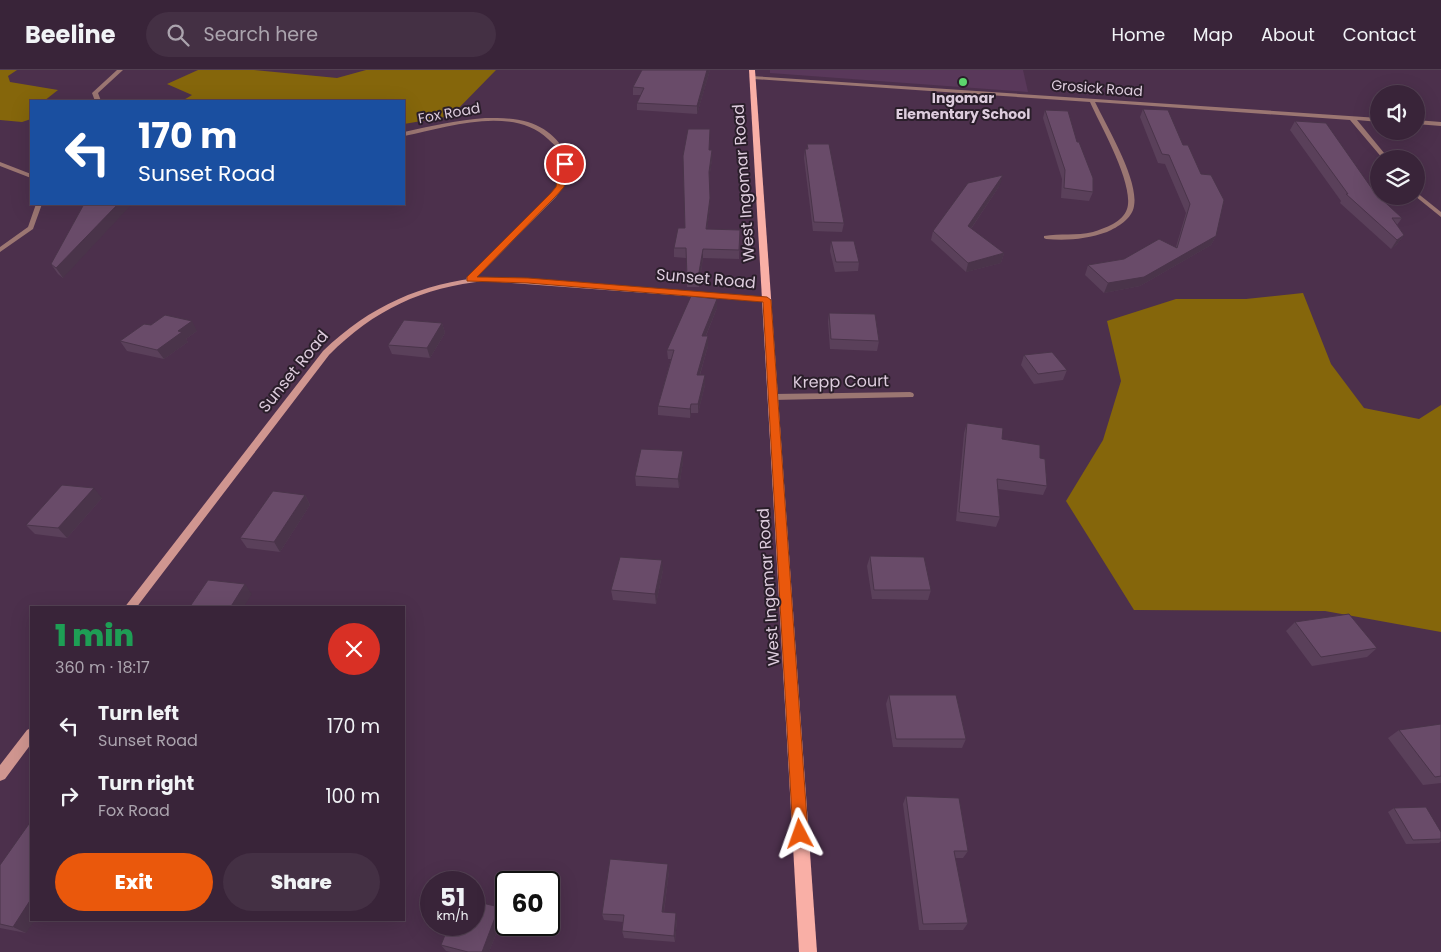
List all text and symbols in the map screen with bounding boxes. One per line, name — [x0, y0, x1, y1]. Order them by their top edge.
search box — [146, 12, 496, 57]
text: Beeline — [25, 18, 116, 51]
icon: search — [164, 21, 192, 49]
text: Search here — [204, 21, 318, 48]
text: Home — [1111, 22, 1165, 47]
text: Map — [1193, 22, 1233, 47]
text: About — [1261, 22, 1315, 47]
text: Contact — [1343, 22, 1416, 47]
street label: Grosick Road — [1051, 75, 1143, 101]
marker: Ingomar Elementary School — [957, 76, 969, 88]
map controls — [1370, 85, 1425, 205]
button: sound — [1370, 85, 1425, 140]
place label: Ingomar Elementary School — [896, 88, 1030, 124]
street label: Fox Road — [416, 98, 482, 128]
street label: West Ingomar Road — [727, 103, 760, 263]
text: 170 m — [138, 111, 237, 160]
icon: left — [55, 120, 120, 185]
pin — [544, 143, 586, 185]
icon: arrive — [551, 150, 579, 178]
button: layers — [1370, 150, 1425, 205]
text: Sunset Road — [138, 158, 275, 189]
street label: Sunset Road — [655, 263, 757, 294]
street label: Sunset Road — [253, 325, 334, 417]
street label: Krepp Court — [793, 369, 889, 394]
street label: West Ingomar Road — [752, 507, 785, 667]
text: 1 min — [55, 614, 134, 657]
button: close — [328, 623, 380, 675]
text: 360 m · 18:17 — [55, 656, 150, 679]
text: Turn left — [98, 700, 179, 727]
icon: left — [55, 712, 83, 740]
text: 170 m — [327, 713, 380, 740]
text: Sunset Road — [98, 729, 198, 752]
text: Turn right — [98, 770, 194, 797]
icon: right — [55, 782, 83, 810]
text: 100 m — [325, 783, 380, 810]
text: Fox Road — [98, 799, 170, 822]
position arrow — [773, 807, 825, 859]
button: Exit — [55, 853, 213, 911]
button: Share — [223, 853, 380, 911]
speed limit sign: 60 — [495, 871, 560, 936]
text: 51 — [440, 880, 465, 915]
text: km/h — [437, 907, 468, 924]

